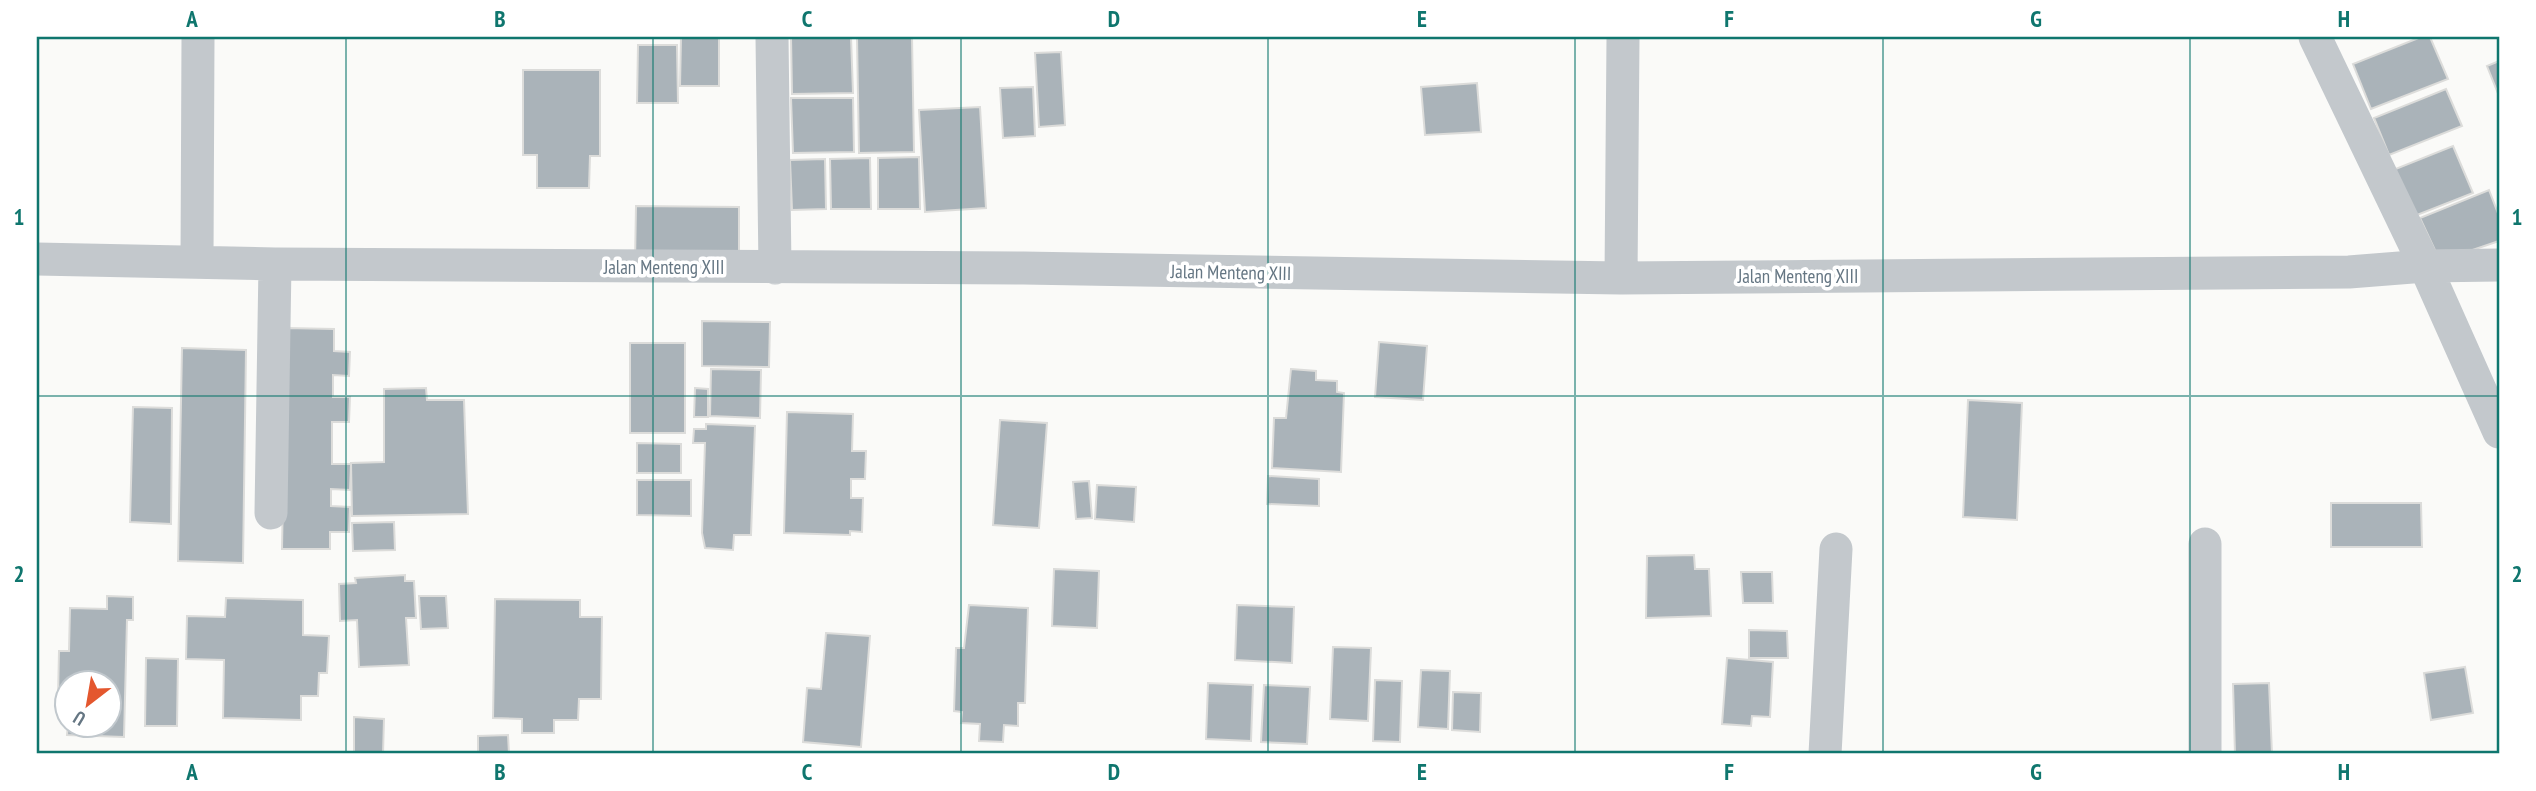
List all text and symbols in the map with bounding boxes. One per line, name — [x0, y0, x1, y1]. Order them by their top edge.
text: A — [185, 4, 198, 33]
text: B — [494, 4, 506, 33]
text: C — [802, 4, 813, 33]
text: D — [1108, 4, 1120, 33]
text: E — [1417, 4, 1427, 33]
text: F — [1724, 4, 1734, 33]
text: G — [2030, 4, 2042, 33]
text: H — [2338, 4, 2350, 33]
text: 1 — [14, 202, 25, 231]
text: 1 — [2512, 202, 2523, 231]
street label: Jalan Menteng XIII — [603, 255, 724, 279]
street label: Jalan Menteng XIII — [1169, 259, 1292, 285]
street label: Jalan Menteng XIII — [1737, 264, 1858, 288]
text: 2 — [14, 559, 25, 588]
text: 2 — [2512, 559, 2523, 588]
north arrow — [52, 668, 122, 738]
text: U — [69, 706, 90, 731]
text: A — [185, 757, 198, 786]
text: B — [494, 757, 506, 786]
text: C — [802, 757, 813, 786]
text: D — [1108, 757, 1120, 786]
text: E — [1417, 757, 1427, 786]
text: F — [1724, 757, 1734, 786]
text: G — [2030, 757, 2042, 786]
text: H — [2338, 757, 2350, 786]

